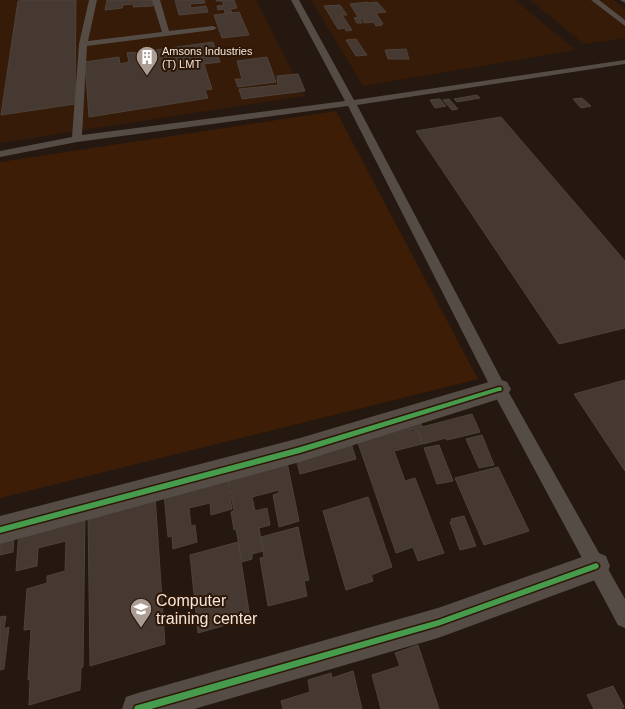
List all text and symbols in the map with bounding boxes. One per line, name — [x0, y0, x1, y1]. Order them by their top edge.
building icon: Amsons Industries (T) LMT — [134, 44, 160, 77]
place label: Amsons Industries (T) LMT — [162, 45, 253, 70]
place label: Computer training center — [156, 592, 258, 627]
school or university icon: Computer training center — [128, 596, 154, 629]

